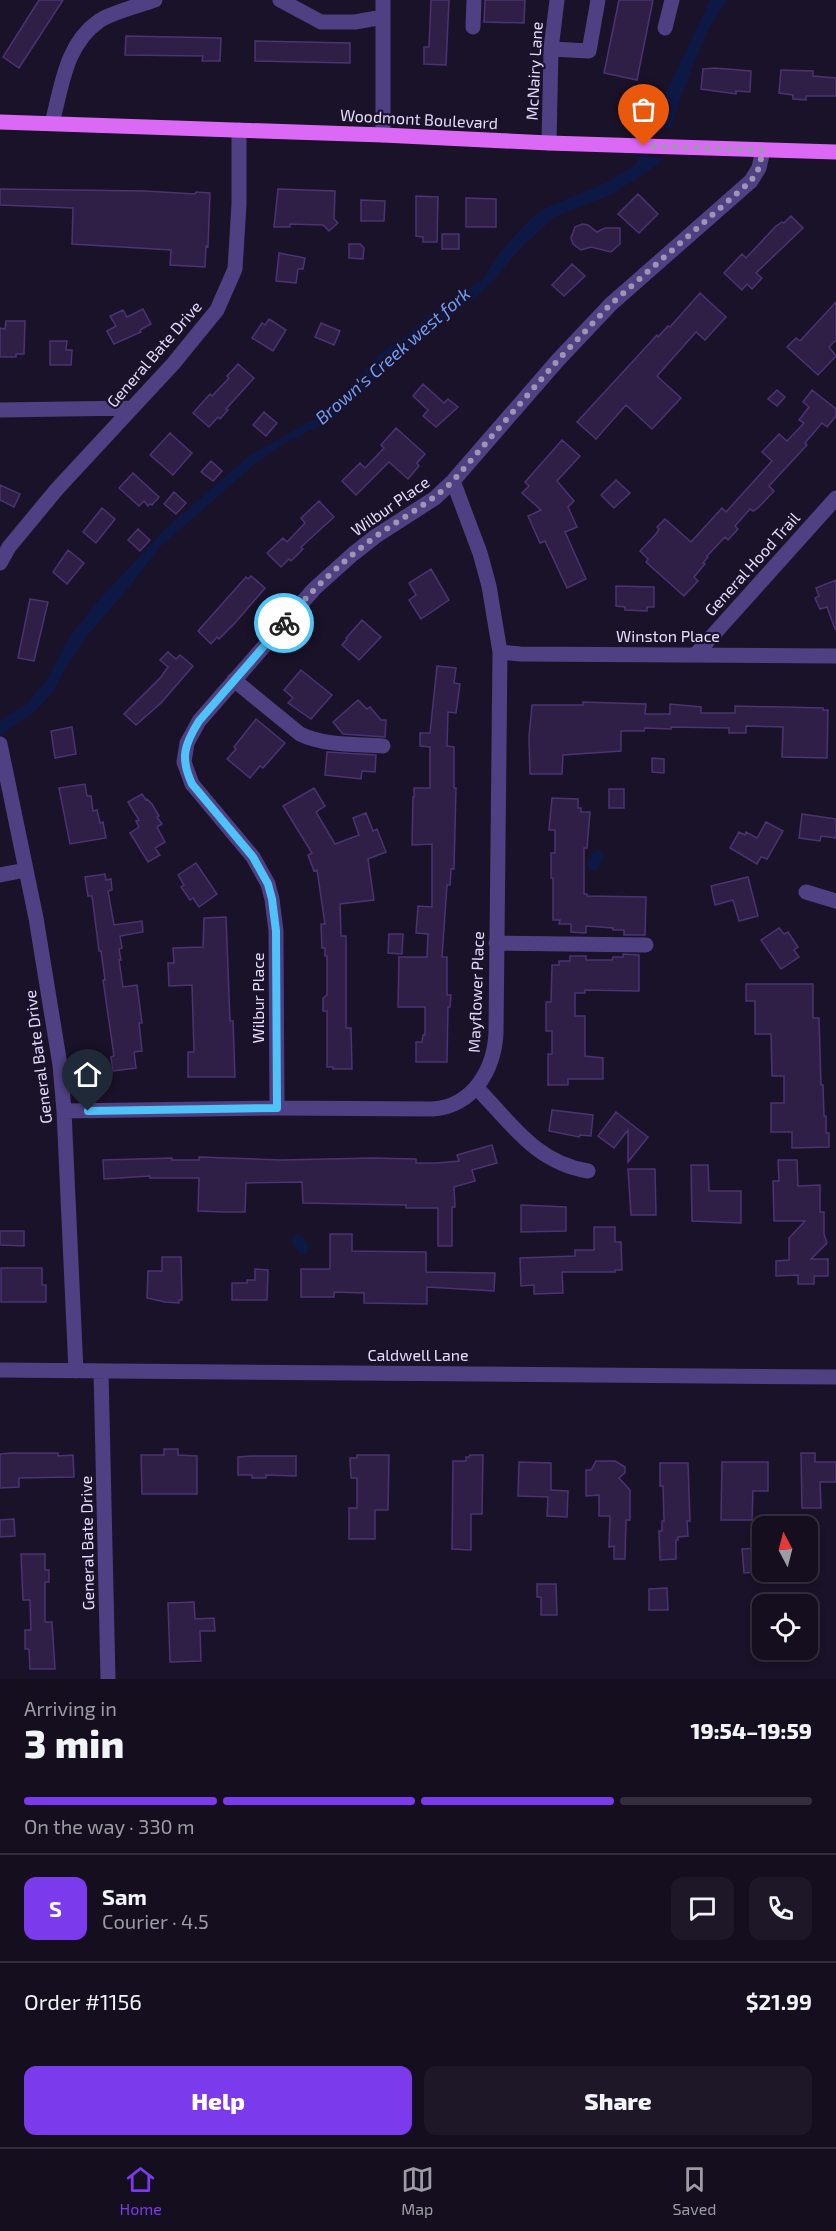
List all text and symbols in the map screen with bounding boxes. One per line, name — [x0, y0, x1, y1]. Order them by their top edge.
street label: McNairy Lane — [521, 21, 546, 121]
pin — [618, 84, 669, 146]
icon: bag — [627, 93, 660, 126]
street label: Woodmont Boulevard — [339, 105, 499, 132]
water label: Brown's Creek west fork — [310, 282, 474, 429]
street label: General Bate Drive — [102, 297, 205, 411]
street label: Wilbur Place — [347, 472, 432, 539]
street label: General Hood Trail — [700, 508, 803, 619]
courier — [254, 593, 314, 653]
icon: bike — [268, 607, 301, 640]
street label: Winston Place — [616, 626, 720, 645]
street label: Mayflower Place — [464, 931, 487, 1053]
street label: Wilbur Place — [248, 952, 267, 1044]
street label: General Bate Drive — [20, 989, 55, 1125]
pin — [62, 1049, 113, 1111]
icon: home — [71, 1058, 104, 1091]
street label: Caldwell Lane — [367, 1345, 469, 1364]
street label: General Bate Drive — [76, 1476, 97, 1610]
north arrow — [752, 1516, 818, 1582]
map controls — [752, 1516, 818, 1660]
button: locate — [752, 1594, 818, 1660]
text: Arriving in — [24, 1696, 117, 1720]
text: 19:54–19:59 — [691, 1717, 812, 1743]
text: 3 min — [24, 1719, 124, 1766]
text: On the way · 330 m — [24, 1814, 195, 1838]
button: chat — [671, 1877, 734, 1940]
button: phone — [749, 1877, 812, 1940]
text: Sam — [102, 1883, 147, 1909]
text: S — [49, 1895, 62, 1921]
text: Courier · 4.5 — [102, 1909, 209, 1933]
text: Order #1156 — [24, 1988, 142, 2014]
text: $21.99 — [746, 1988, 812, 2014]
button: Help — [24, 2066, 412, 2135]
button: Share — [424, 2066, 812, 2135]
tab: Home — [119, 2163, 162, 2218]
tab: Map — [401, 2163, 434, 2218]
tab: Saved — [673, 2163, 717, 2218]

